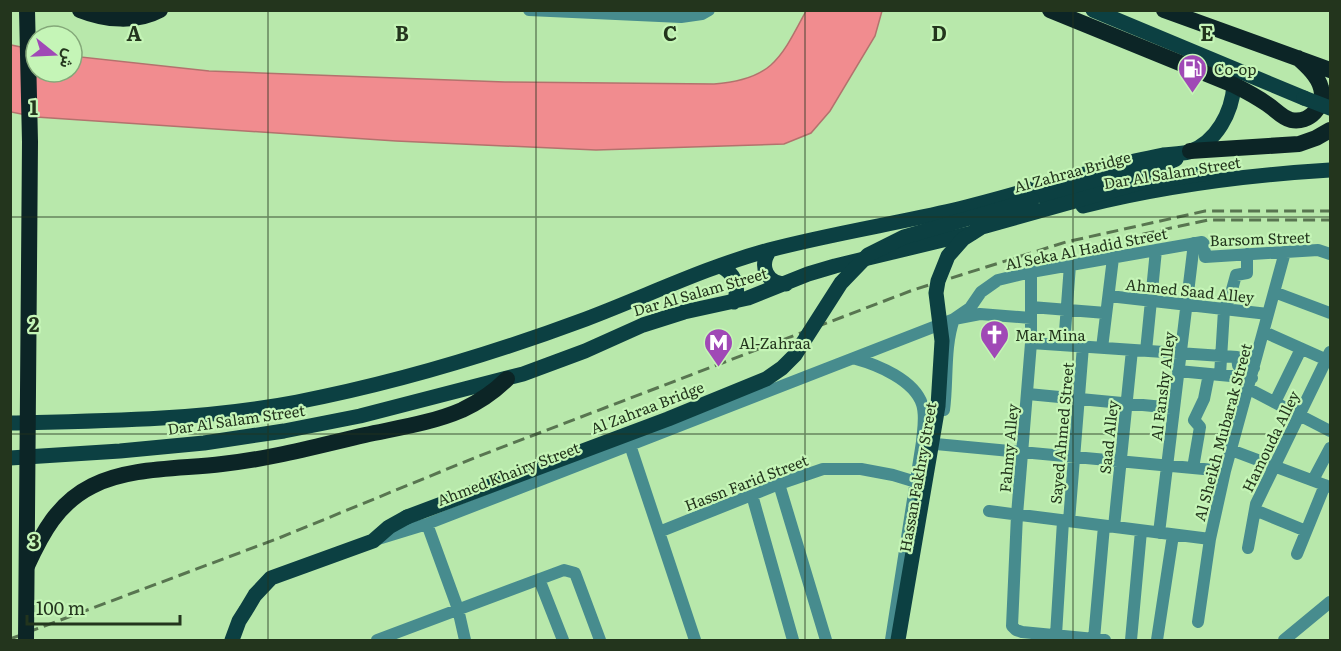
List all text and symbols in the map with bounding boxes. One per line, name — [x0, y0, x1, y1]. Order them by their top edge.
text: A — [126, 17, 142, 47]
text: B — [395, 17, 409, 47]
text: C — [663, 17, 677, 47]
text: D — [931, 17, 947, 47]
text: E — [1200, 17, 1214, 47]
north arrow — [24, 24, 84, 84]
text: ش — [55, 46, 84, 72]
fuel station icon: Co-op — [1177, 52, 1209, 94]
place label: Co-op — [1214, 57, 1256, 80]
text: 1 — [30, 91, 38, 121]
street label: Al Zahraa Bridge — [1011, 144, 1133, 198]
street label: Dar Al Salam Street — [1102, 150, 1242, 194]
street label: Al Seka Al Hadid Street — [1003, 221, 1169, 275]
street label: Barsom Street — [1209, 225, 1311, 251]
street label: Dar Al Salam Street — [630, 261, 770, 321]
street label: Ahmed Saad Alley — [1124, 272, 1256, 308]
text: 2 — [29, 308, 40, 338]
church icon: Mar Mina — [978, 318, 1010, 360]
place label: Mar Mina — [1015, 323, 1087, 346]
metro station icon: Al-Zahraa — [702, 326, 734, 368]
street label: Al Fanshy Alley — [1144, 330, 1180, 442]
place label: Al-Zahraa — [739, 331, 812, 354]
street label: Al Sheikh Mubarak Street — [1187, 340, 1257, 524]
street label: Sayed Ahmed Street — [1043, 361, 1079, 505]
street label: Al Zahraa Bridge — [587, 375, 707, 439]
street label: Hamouda Alley — [1235, 386, 1305, 496]
street label: Dar Al Salam Street — [166, 398, 306, 440]
street label: Saad Alley — [1093, 399, 1123, 475]
street label: Hassan Fakhry Street — [892, 400, 942, 554]
street label: Fahmy Alley — [993, 402, 1023, 493]
street label: Ahmed Khairy Street — [433, 435, 583, 511]
street label: Hassn Farid Street — [681, 448, 811, 516]
text: 3 — [28, 525, 40, 555]
scale bar — [27, 588, 180, 626]
text: 100 m — [36, 594, 85, 621]

